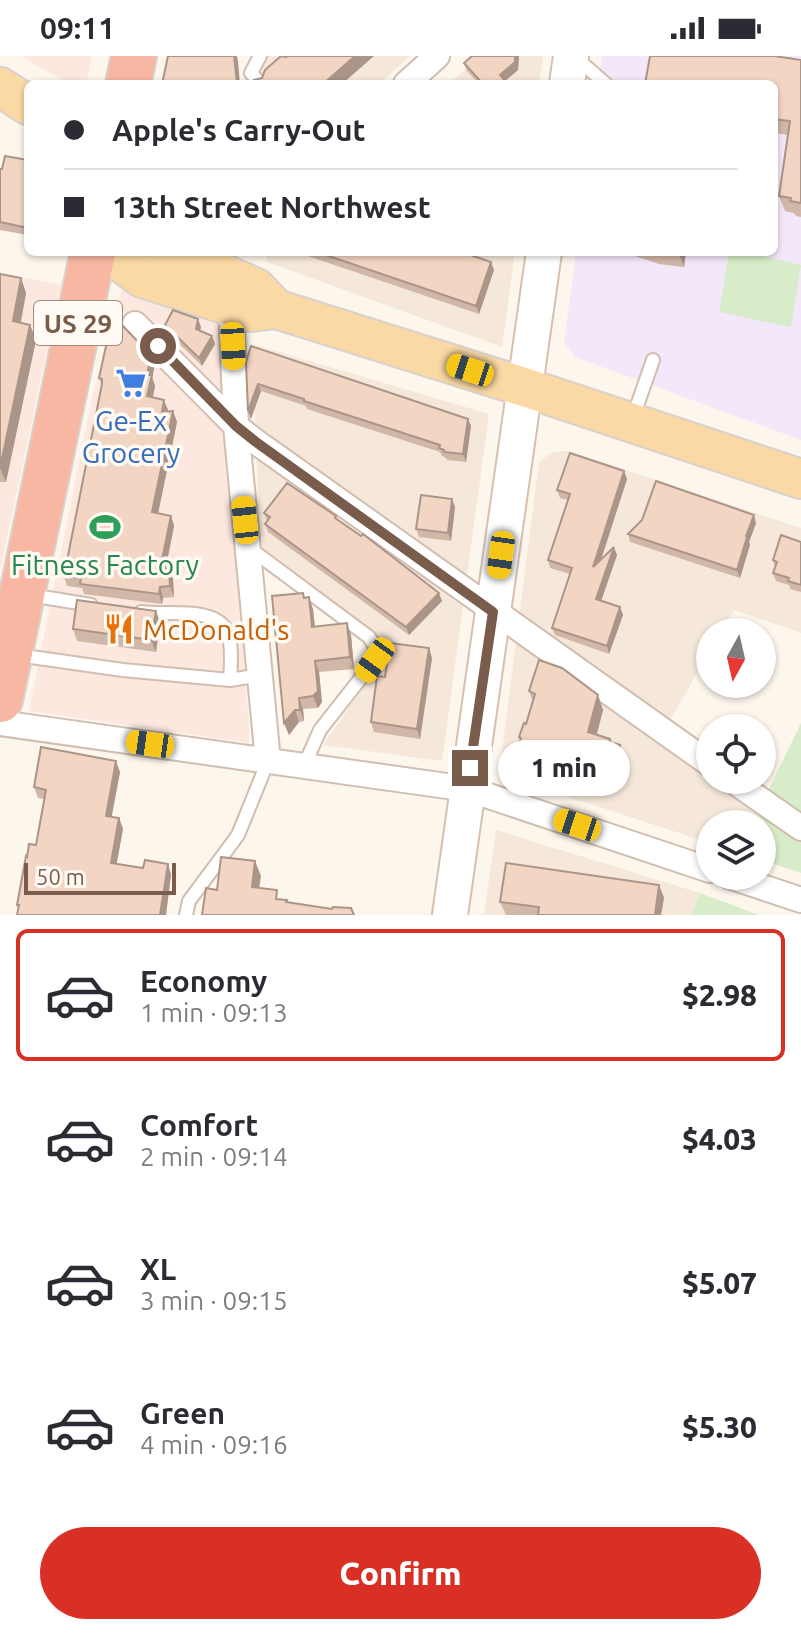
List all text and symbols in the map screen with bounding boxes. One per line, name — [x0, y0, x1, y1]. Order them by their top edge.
text: 09:11 — [40, 11, 115, 45]
text: Apple's Carry-Out — [112, 113, 365, 147]
text: 13th Street Northwest — [112, 190, 431, 224]
road number: US 29 — [34, 301, 122, 345]
car — [220, 321, 246, 371]
route start — [140, 328, 176, 364]
car — [443, 351, 497, 389]
supermarket icon: Ge-Ex Grocery — [114, 366, 148, 400]
place label: Ge-Ex Grocery — [82, 405, 180, 468]
car — [231, 495, 259, 545]
sports icon: Fitness Factory — [88, 510, 122, 544]
car — [486, 530, 516, 580]
place label: Fitness Factory — [11, 549, 199, 580]
restaurant icon: McDonald's — [102, 612, 136, 646]
place label: McDonald's — [143, 614, 290, 645]
north arrow — [696, 618, 776, 698]
map controls — [696, 618, 776, 890]
car — [351, 634, 399, 686]
button: locate — [696, 714, 776, 794]
car — [125, 729, 175, 759]
callout: 1 min — [498, 740, 630, 796]
route end — [452, 750, 488, 786]
text: 1 min — [531, 753, 597, 782]
car — [550, 806, 604, 844]
button: layers — [696, 810, 776, 890]
scale bar — [24, 859, 176, 895]
text: 50 m — [36, 864, 85, 889]
icon: car — [44, 959, 116, 1031]
text: Economy — [140, 964, 267, 998]
text: $2.98 — [682, 978, 757, 1012]
text: 1 min · 09:13 — [140, 998, 288, 1027]
icon: car — [44, 1103, 116, 1175]
text: Comfort — [140, 1108, 258, 1142]
text: $4.03 — [682, 1122, 757, 1156]
text: 2 min · 09:14 — [140, 1142, 288, 1171]
icon: car — [44, 1247, 116, 1319]
text: XL — [140, 1252, 176, 1286]
text: $5.07 — [682, 1266, 757, 1300]
text: 3 min · 09:15 — [140, 1286, 288, 1315]
icon: car — [44, 1391, 116, 1463]
text: Green — [140, 1396, 225, 1430]
text: $5.30 — [682, 1410, 757, 1444]
text: 4 min · 09:16 — [140, 1430, 288, 1459]
button: Confirm — [40, 1527, 761, 1619]

